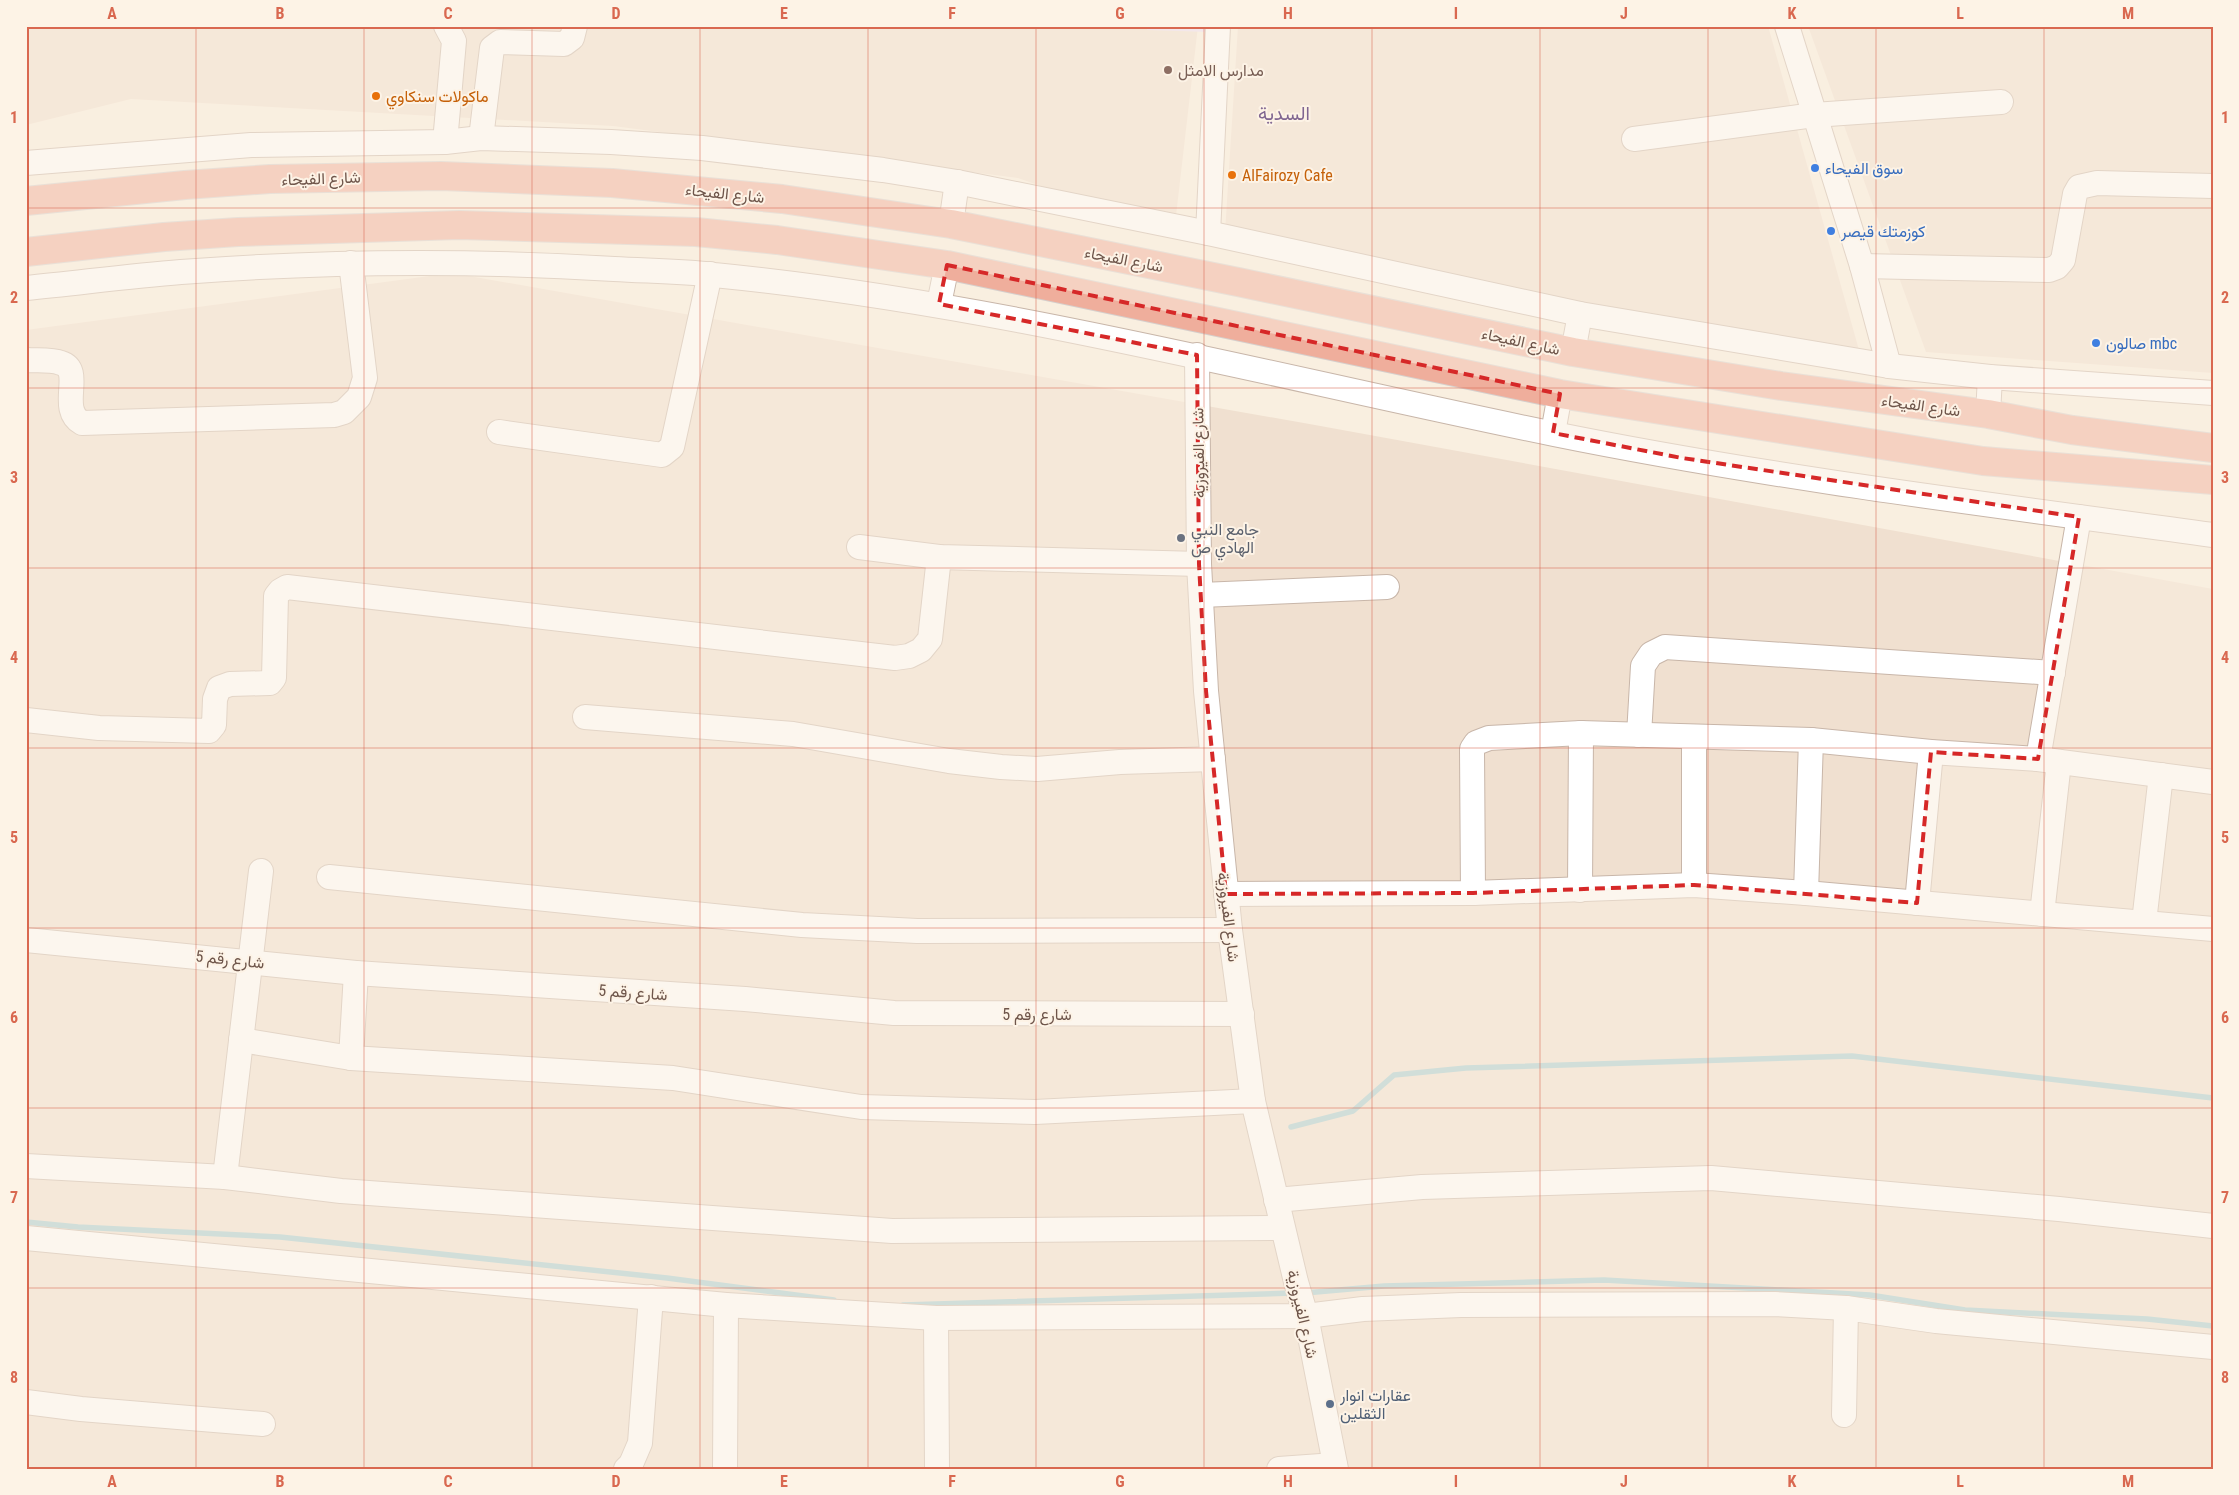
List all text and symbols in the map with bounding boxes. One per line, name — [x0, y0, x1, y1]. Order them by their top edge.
text: A — [107, 4, 117, 23]
text: B — [276, 4, 285, 23]
text: C — [443, 4, 453, 23]
text: D — [611, 4, 621, 23]
text: E — [780, 4, 788, 23]
text: F — [948, 4, 956, 23]
text: G — [1115, 4, 1125, 23]
text: H — [1283, 4, 1293, 23]
text: I — [1454, 4, 1458, 23]
text: J — [1620, 4, 1628, 23]
text: K — [1788, 4, 1797, 23]
text: L — [1956, 4, 1964, 23]
text: M — [2122, 4, 2134, 23]
place label: مدارس الامثل — [1178, 61, 1264, 81]
marker: مدارس الامثل — [1162, 64, 1174, 76]
place label: ماكولات سنكاوي — [386, 87, 488, 110]
marker: ماكولات سنكاوي — [370, 90, 382, 102]
district label: السدية — [1258, 102, 1310, 125]
text: 1 — [10, 108, 18, 127]
text: 1 — [2221, 108, 2229, 127]
place label: سوق الفيحاء — [1825, 159, 1903, 179]
marker: سوق الفيحاء — [1809, 162, 1821, 174]
place label: AlFairozy Cafe — [1242, 166, 1333, 185]
street label: شارع الفيحاء — [281, 168, 361, 191]
marker: AlFairozy Cafe — [1226, 169, 1238, 181]
street label: شارع الفيحاء — [684, 180, 765, 209]
place label: كوزمتك قيصر — [1840, 222, 1925, 242]
marker: كوزمتك قيصر — [1825, 225, 1837, 237]
street label: شارع الفيحاء — [1083, 243, 1165, 278]
text: 2 — [10, 288, 18, 307]
text: 2 — [2221, 288, 2229, 307]
street label: شارع الفيحاء — [1480, 324, 1562, 361]
place label: صالون mbc — [2106, 334, 2177, 354]
marker: صالون mbc — [2090, 337, 2102, 349]
street label: شارع الفيحاء — [1880, 391, 1962, 422]
street label: شارع الفيروزية — [1188, 408, 1211, 498]
text: 3 — [10, 468, 18, 487]
text: 3 — [2221, 468, 2229, 487]
place label: جامع النبي الهادي ص — [1191, 520, 1259, 561]
marker: جامع النبي الهادي ص — [1175, 532, 1187, 544]
text: 4 — [10, 648, 18, 667]
text: 4 — [2221, 648, 2229, 667]
text: 5 — [10, 828, 18, 847]
text: 5 — [2221, 828, 2229, 847]
street label: شارع الفيروزية — [1212, 871, 1243, 963]
street label: شارع رقم 5 — [194, 946, 265, 975]
street label: شارع رقم 5 — [598, 981, 668, 1006]
street label: شارع رقم 5 — [1002, 1005, 1072, 1026]
text: 6 — [10, 1008, 18, 1027]
text: 6 — [2221, 1008, 2229, 1027]
text: 7 — [10, 1188, 18, 1207]
text: 7 — [2221, 1188, 2229, 1207]
street label: شارع الفيروزية — [1281, 1268, 1322, 1361]
text: 8 — [10, 1368, 18, 1387]
text: 8 — [2221, 1368, 2229, 1387]
place label: عقارات انوار الثقلين — [1339, 1386, 1411, 1424]
marker: عقارات انوار الثقلين — [1324, 1398, 1336, 1410]
text: A — [107, 1472, 117, 1491]
text: B — [276, 1472, 285, 1491]
text: C — [443, 1472, 453, 1491]
text: D — [611, 1472, 621, 1491]
text: E — [780, 1472, 788, 1491]
text: F — [948, 1472, 956, 1491]
text: G — [1115, 1472, 1125, 1491]
text: H — [1283, 1472, 1293, 1491]
text: I — [1454, 1472, 1458, 1491]
text: J — [1620, 1472, 1628, 1491]
text: K — [1788, 1472, 1797, 1491]
text: L — [1956, 1472, 1964, 1491]
text: M — [2122, 1472, 2134, 1491]

